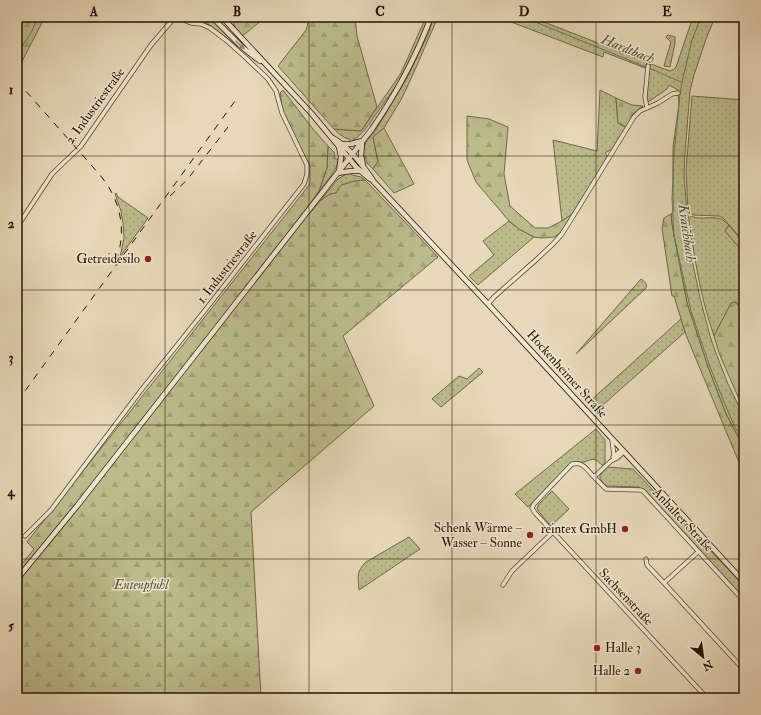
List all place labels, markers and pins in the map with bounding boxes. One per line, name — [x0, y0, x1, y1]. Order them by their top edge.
place label: Getreidesilo — [77, 251, 140, 267]
marker: Getreidesilo — [143, 254, 153, 264]
place label: Schenk Wärme – Wasser – Sonne — [434, 520, 523, 551]
place label: reintex GmbH — [541, 521, 617, 537]
marker: reintex GmbH — [620, 524, 630, 534]
marker: Schenk Wärme – Wasser – Sonne — [525, 530, 535, 540]
place label: Halle 3 — [605, 640, 641, 656]
marker: Halle 3 — [592, 643, 602, 653]
place label: Halle 2 — [593, 663, 630, 679]
marker: Halle 2 — [633, 666, 643, 676]

